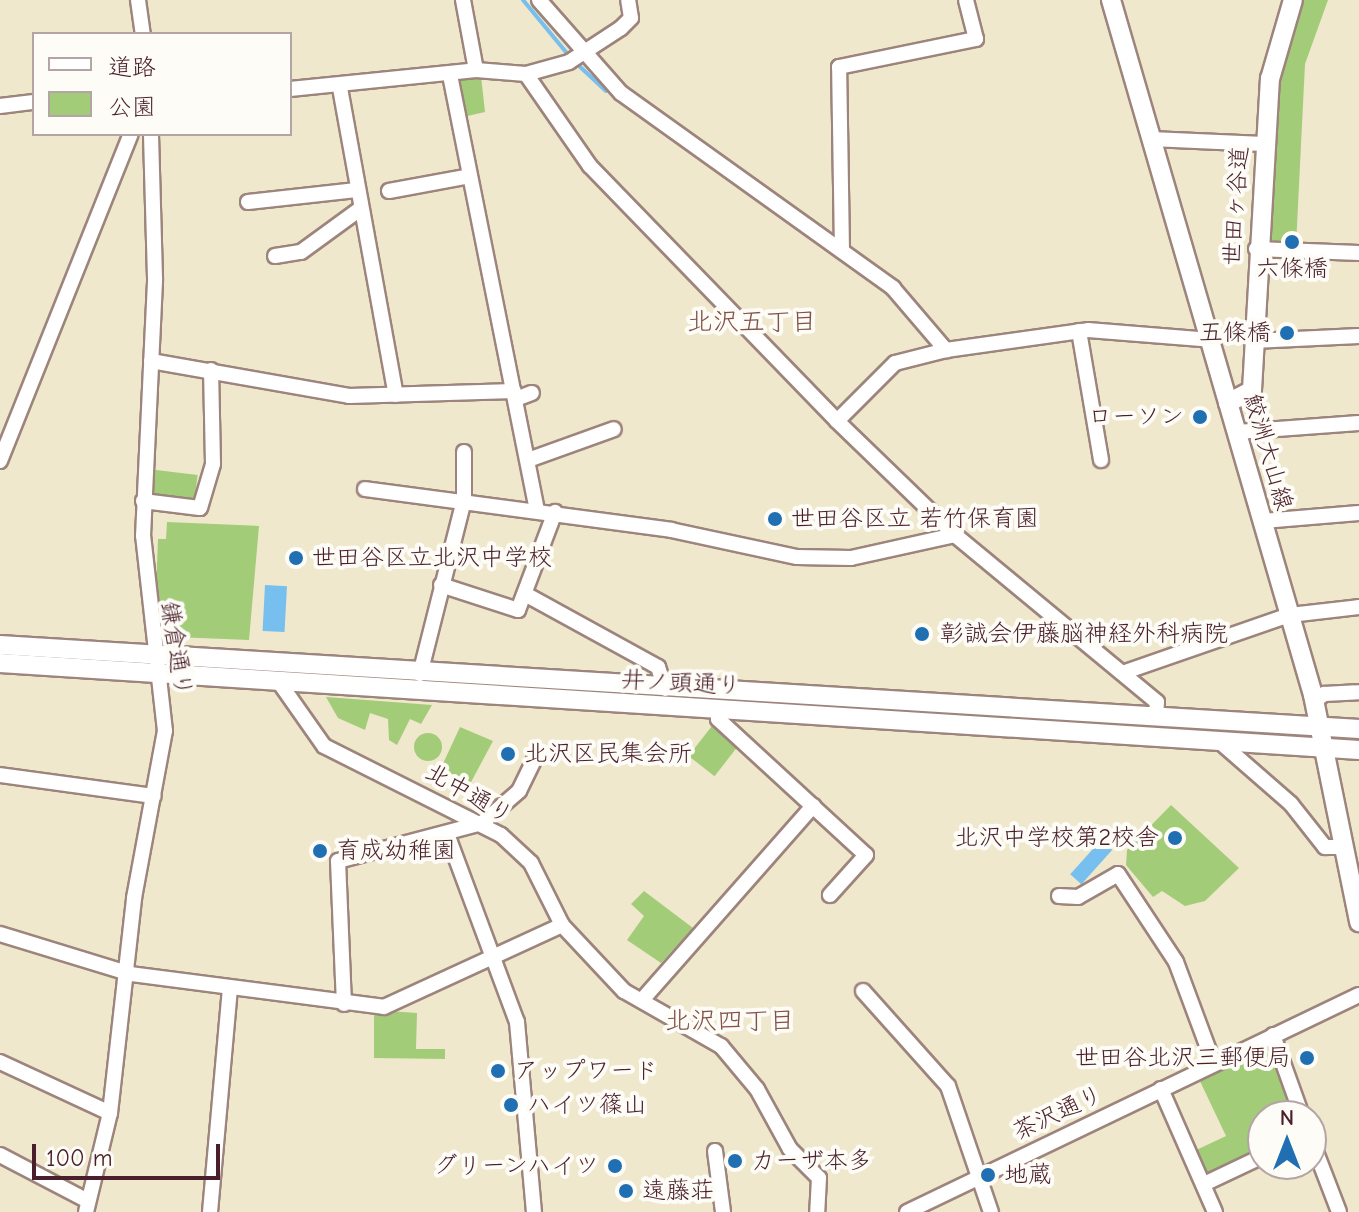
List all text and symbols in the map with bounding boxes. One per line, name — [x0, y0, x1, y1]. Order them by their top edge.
legend — [32, 32, 292, 136]
text: 道路 — [108, 53, 156, 81]
text: 公園 — [108, 93, 156, 121]
street label: 世田ヶ谷道 — [1217, 145, 1255, 267]
marker: 六條橋 — [1283, 233, 1301, 251]
place label: 六條橋 — [1256, 255, 1328, 283]
district label: 北沢五丁目 — [687, 307, 817, 339]
place label: 五條橋 — [1199, 319, 1271, 347]
marker: 五條橋 — [1278, 324, 1296, 342]
street label: 鮫洲大山線 — [1238, 390, 1298, 514]
place label: ローソン — [1088, 403, 1184, 431]
marker: ローソン — [1191, 408, 1209, 426]
place label: 世田谷区立 若竹保育園 — [791, 505, 1039, 533]
marker: 世田谷区立 若竹保育園 — [766, 510, 784, 528]
place label: 世田谷区立北沢中学校 — [312, 544, 552, 572]
marker: 世田谷区立北沢中学校 — [287, 549, 305, 567]
street label: 鎌倉通り — [154, 599, 198, 699]
place label: 彰誠会伊藤脳神経外科病院 — [940, 620, 1228, 648]
marker: 彰誠会伊藤脳神経外科病院 — [911, 623, 933, 645]
street label: 井ノ頭通り — [620, 665, 742, 701]
place label: 北沢区民集会所 — [524, 740, 692, 768]
marker: 北沢区民集会所 — [499, 745, 517, 763]
street label: 北中通り — [420, 758, 518, 830]
place label: 北沢中学校第2校舎 — [954, 824, 1159, 852]
marker: 北沢中学校第2校舎 — [1166, 829, 1184, 847]
place label: 育成幼稚園 — [336, 837, 456, 865]
marker: 育成幼稚園 — [311, 842, 329, 860]
district label: 北沢四丁目 — [665, 1006, 795, 1038]
place label: 世田谷北沢三郵便局 — [1075, 1044, 1291, 1072]
marker: 世田谷北沢三郵便局 — [1298, 1049, 1316, 1067]
place label: アップワード — [514, 1057, 658, 1085]
marker: アップワード — [489, 1062, 507, 1080]
street label: 茶沢通り — [1008, 1080, 1108, 1146]
place label: ハイツ篠山 — [527, 1091, 647, 1119]
marker: ハイツ篠山 — [502, 1096, 520, 1114]
north arrow — [1247, 1100, 1327, 1180]
text: N — [1280, 1105, 1294, 1131]
scale bar — [36, 1128, 224, 1178]
text: 100 m — [46, 1144, 113, 1172]
place label: カーザ本多 — [751, 1147, 871, 1175]
place label: グリーンハイツ — [431, 1152, 599, 1180]
marker: カーザ本多 — [726, 1152, 744, 1170]
marker: グリーンハイツ — [606, 1157, 624, 1175]
place label: 地蔵 — [1004, 1161, 1052, 1189]
marker: 地蔵 — [979, 1166, 997, 1184]
place label: 遠藤荘 — [642, 1177, 714, 1205]
marker: 遠藤荘 — [617, 1182, 635, 1200]

